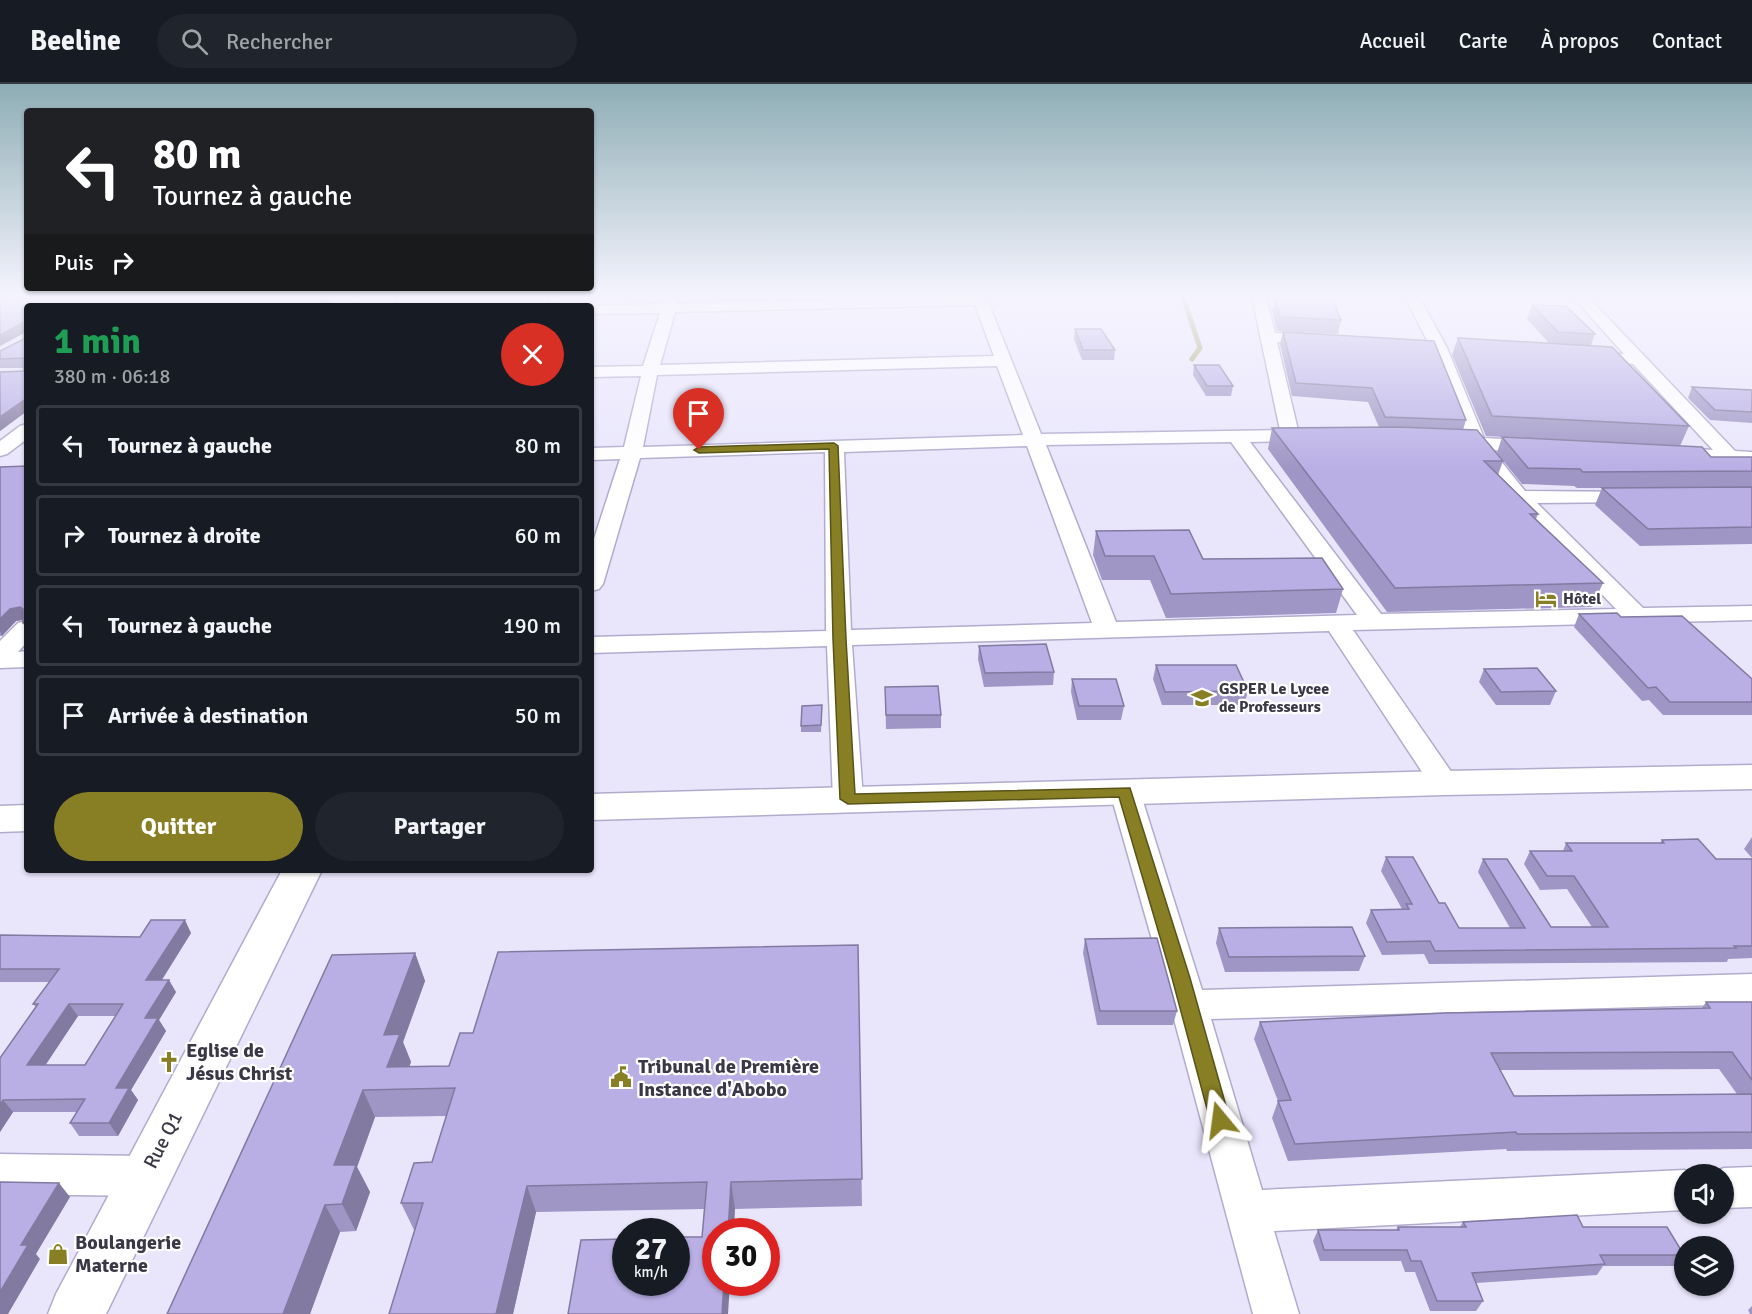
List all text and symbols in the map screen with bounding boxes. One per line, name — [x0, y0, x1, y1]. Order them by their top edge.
search box — [157, 14, 577, 68]
text: Beeline — [30, 24, 121, 58]
icon: search — [178, 25, 211, 58]
text: Rechercher — [226, 28, 332, 55]
text: Accueil — [1360, 28, 1426, 54]
text: Carte — [1459, 28, 1508, 54]
text: À propos — [1541, 28, 1619, 54]
text: Contact — [1652, 28, 1722, 54]
text: 80 m — [153, 129, 242, 180]
icon: left — [54, 132, 132, 210]
text: Tournez à gauche — [153, 180, 352, 213]
icon: right — [106, 246, 139, 279]
text: Puis — [54, 249, 94, 276]
text: 1 min — [54, 319, 141, 364]
button: close — [501, 323, 564, 386]
text: 380 m · 06:18 — [54, 364, 170, 389]
pin — [673, 388, 724, 450]
icon: arrive — [682, 397, 715, 430]
icon: left — [57, 429, 90, 462]
text: Tournez à gauche — [108, 432, 272, 459]
text: 80 m — [515, 432, 561, 459]
icon: right — [57, 519, 90, 552]
text: Tournez à droite — [108, 522, 261, 549]
text: 60 m — [515, 522, 561, 549]
hotel icon: Hôtel — [1534, 587, 1558, 611]
place label: Hôtel — [1563, 589, 1601, 609]
icon: left — [57, 609, 90, 642]
text: Tournez à gauche — [108, 612, 272, 639]
text: 190 m — [503, 612, 561, 639]
place label: GSPER Le Lycee de Professeurs — [1219, 679, 1329, 717]
school or university icon: GSPER Le Lycee de Professeurs — [1190, 686, 1214, 710]
icon: arrive — [57, 699, 90, 732]
text: Arrivée à destination — [108, 702, 308, 729]
text: 50 m — [515, 702, 561, 729]
button: Quitter — [54, 792, 303, 861]
button: Partager — [315, 792, 564, 861]
place label: Eglise de Jésus Christ — [186, 1038, 293, 1086]
church icon: Eglise de Jésus Christ — [157, 1050, 181, 1074]
place label: Tribunal de Première Instance d'Abobo — [638, 1054, 819, 1102]
public building icon: Tribunal de Première Instance d'Abobo — [609, 1065, 633, 1089]
position arrow — [1188, 1088, 1252, 1152]
street label: Rue Q1 — [138, 1107, 188, 1173]
map controls — [1674, 1164, 1734, 1296]
button: sound — [1674, 1164, 1734, 1224]
speed limit sign: 30 — [702, 1218, 780, 1296]
place label: Boulangerie Materne — [75, 1230, 181, 1278]
text: 27 — [635, 1231, 667, 1268]
button: layers — [1674, 1236, 1734, 1296]
shop icon: Boulangerie Materne — [46, 1242, 70, 1266]
text: km/h — [634, 1263, 668, 1281]

